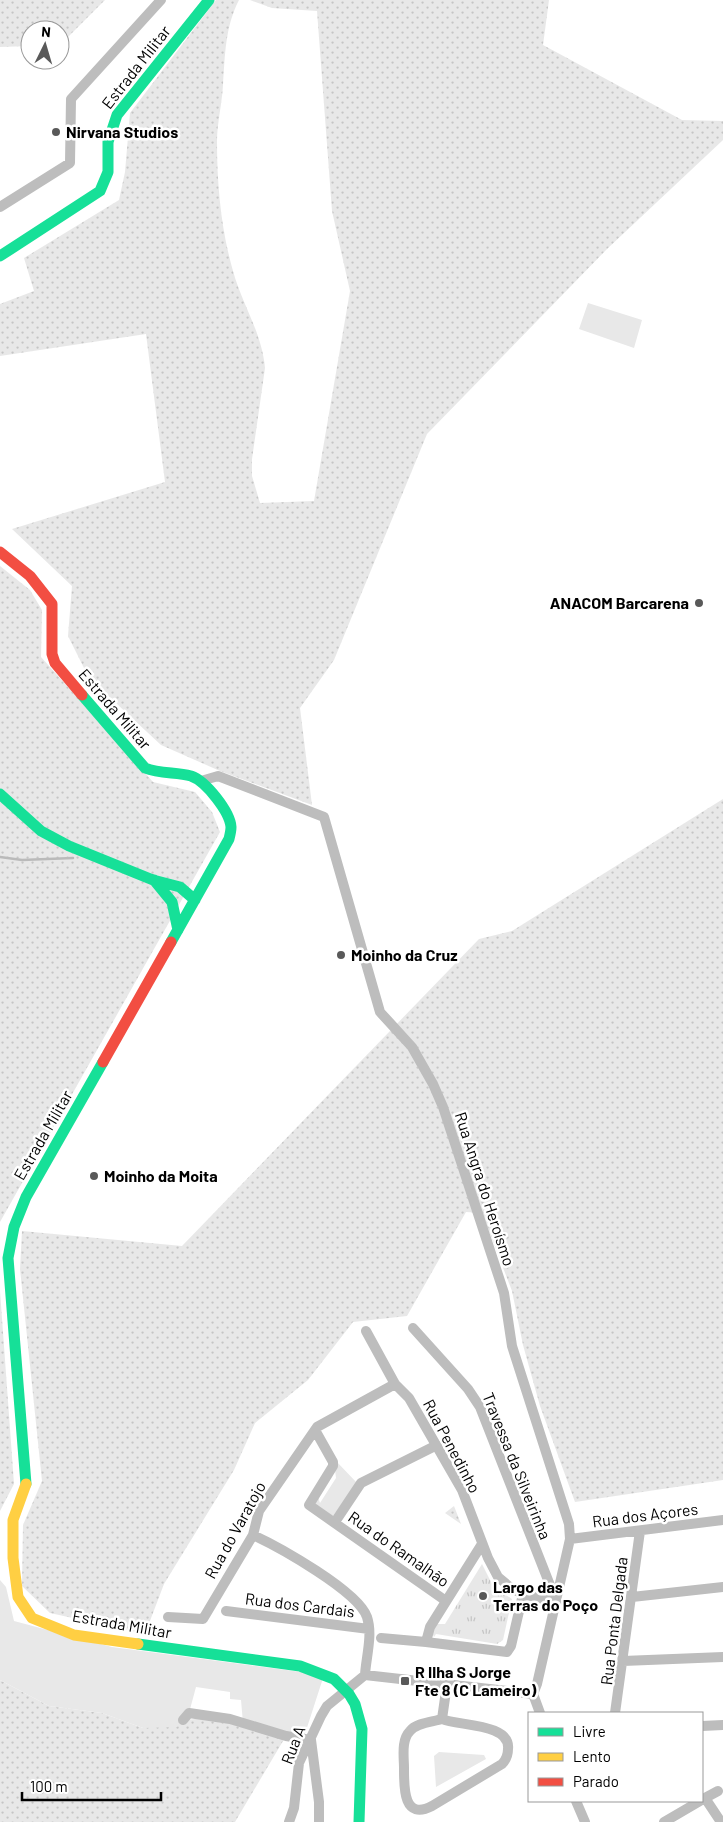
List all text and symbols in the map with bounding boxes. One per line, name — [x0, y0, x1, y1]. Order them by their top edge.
north arrow — [20, 20, 70, 70]
street label: Estrada Militar — [97, 21, 174, 112]
text: N — [41, 23, 52, 40]
place label: Nirvana Studios — [66, 122, 178, 141]
marker: Nirvana Studios — [50, 126, 62, 138]
place label: ANACOM Barcarena — [550, 593, 689, 612]
marker: ANACOM Barcarena — [693, 597, 705, 609]
street label: Estrada Militar — [75, 665, 156, 753]
place label: Moinho da Cruz — [351, 945, 458, 964]
marker: Moinho da Cruz — [335, 949, 347, 961]
street label: Estrada Militar — [9, 1086, 76, 1183]
street label: Rua Angra do Heroísmo — [452, 1109, 519, 1268]
place label: Moinho da Moita — [104, 1166, 218, 1185]
marker: Moinho da Moita — [88, 1170, 100, 1182]
street label: Travessa da Silveirinha — [479, 1390, 556, 1542]
street label: Rua Penedinho — [420, 1396, 485, 1496]
street label: Rua do Varatojo — [200, 1478, 269, 1582]
street label: Rua dos Açores — [591, 1499, 699, 1530]
street label: Rua do Ramalhão — [345, 1507, 453, 1590]
street label: Rua Ponta Delgada — [596, 1556, 631, 1686]
place label: Largo das Terras do Poço — [493, 1577, 598, 1614]
street label: Rua dos Cardais — [244, 1588, 356, 1621]
marker: Largo das Terras do Poço — [477, 1590, 489, 1602]
street label: Estrada Militar — [71, 1605, 173, 1642]
place label: R Ilha S Jorge Fte 8 (C Lameiro) — [415, 1662, 537, 1699]
marker: R Ilha S Jorge Fte 8 (C Lameiro) — [399, 1675, 411, 1687]
legend — [528, 1712, 703, 1802]
text: Livre — [573, 1722, 606, 1740]
street label: Rua A — [277, 1723, 309, 1767]
text: Lento — [573, 1747, 611, 1765]
scale bar — [22, 1770, 161, 1802]
text: Parado — [573, 1772, 619, 1790]
text: 100 m — [30, 1777, 68, 1795]

